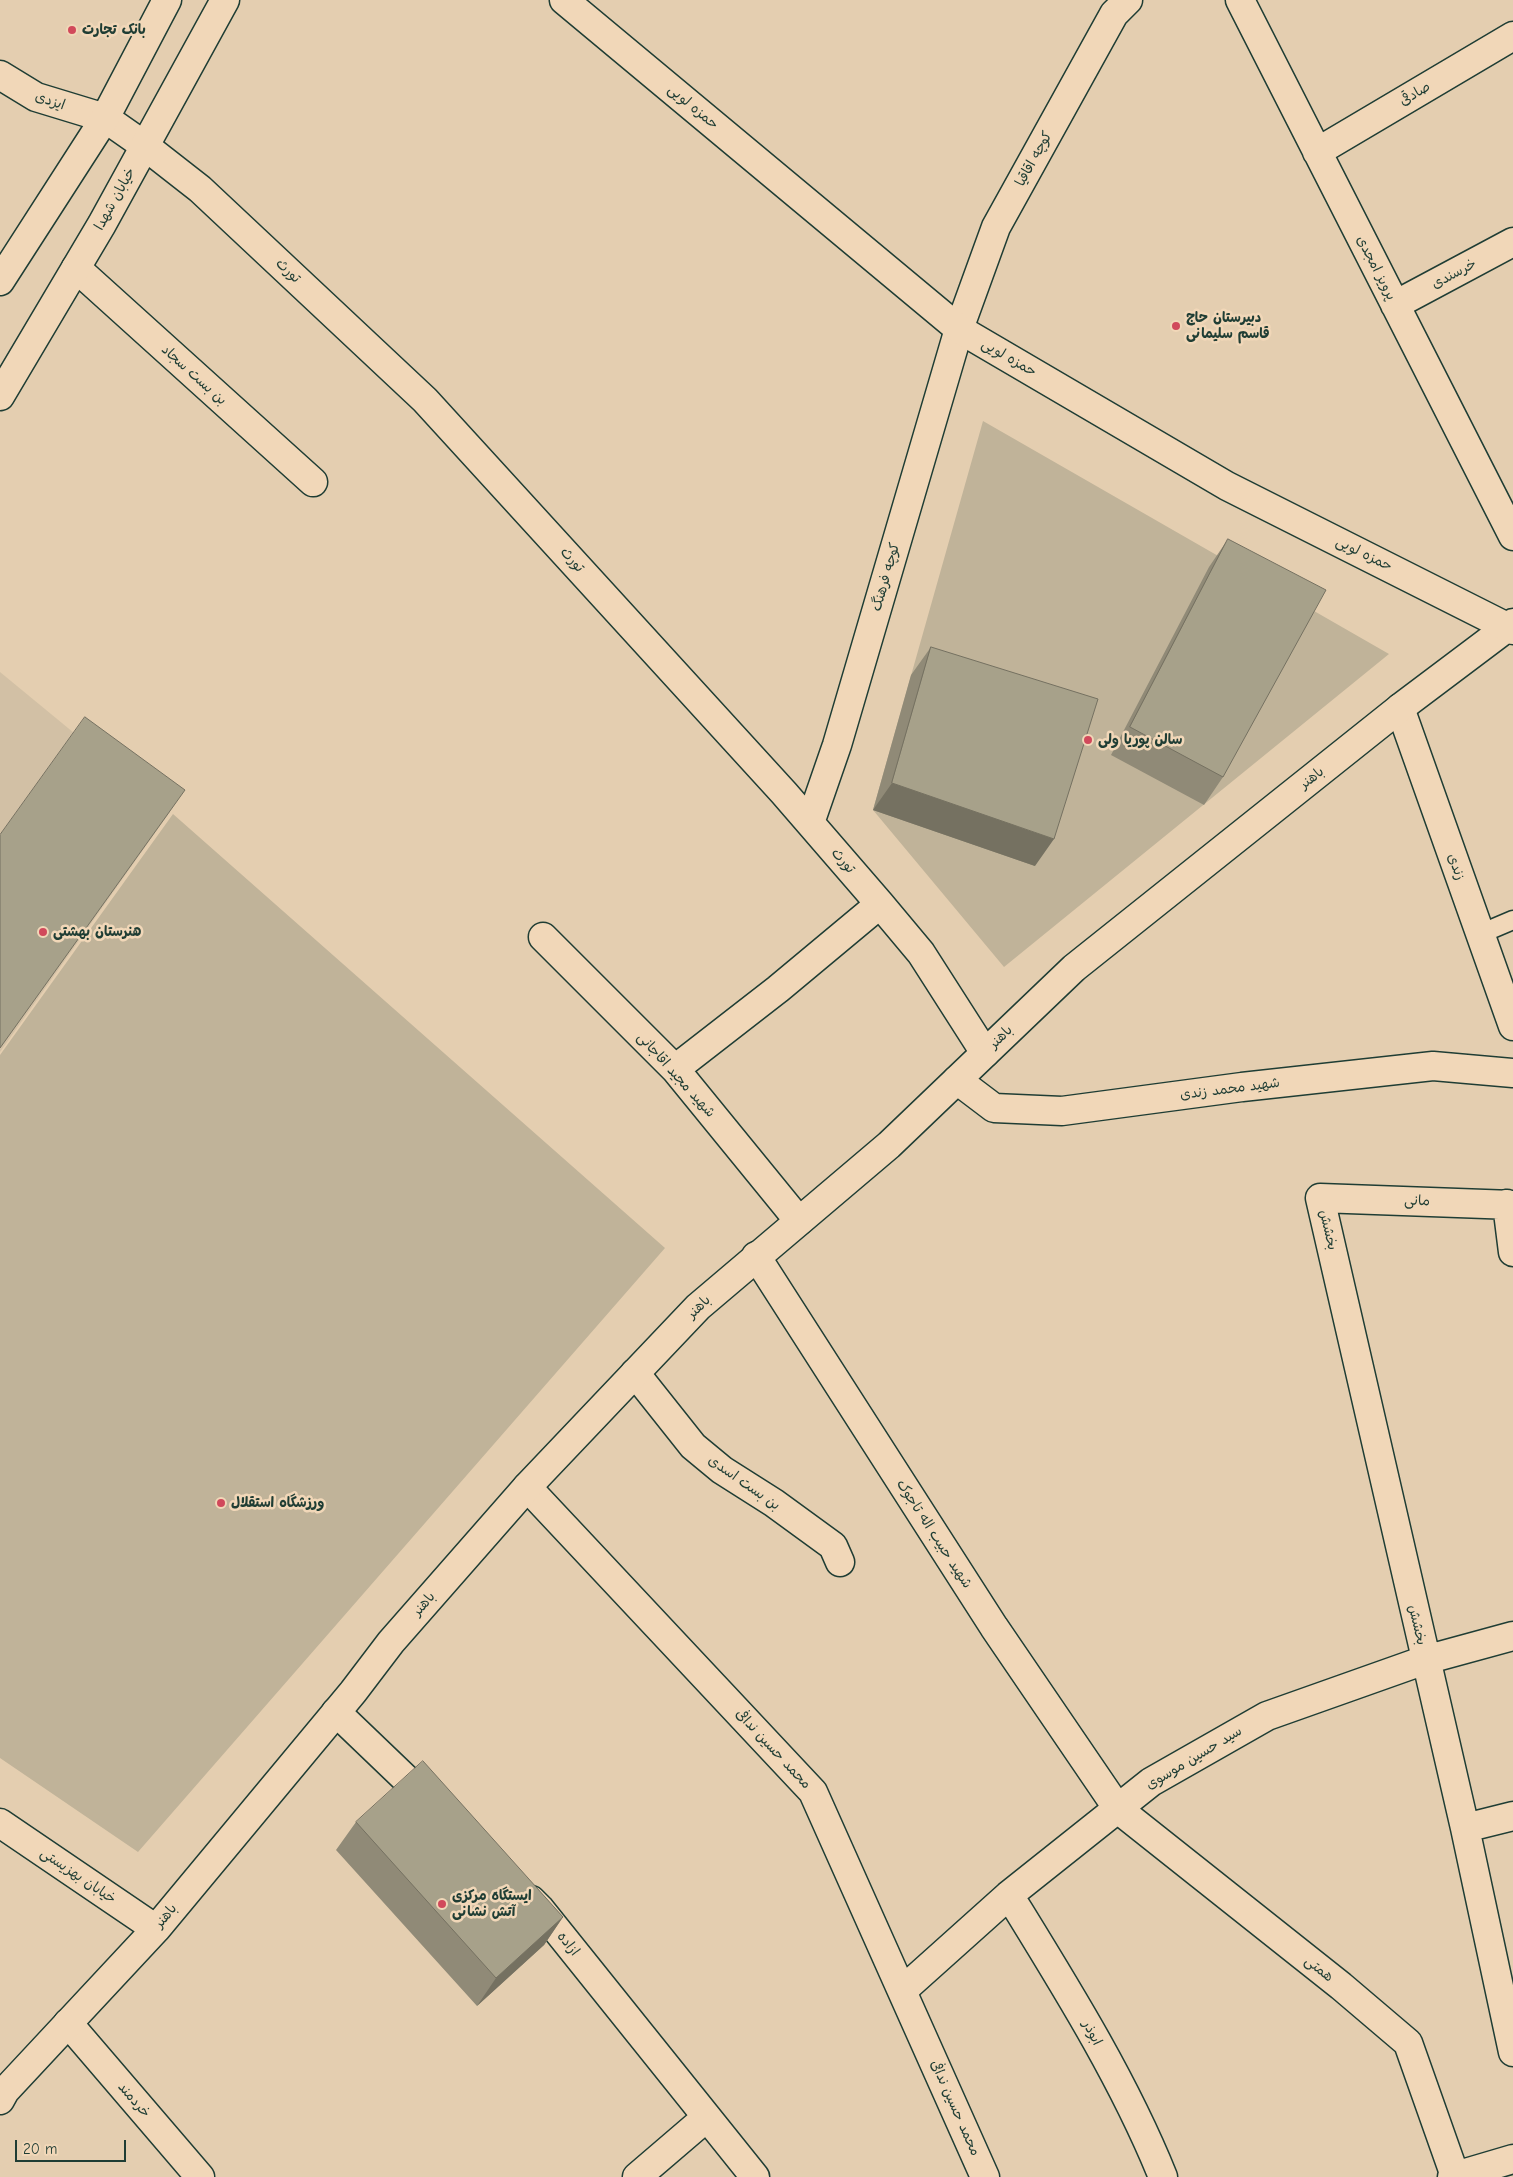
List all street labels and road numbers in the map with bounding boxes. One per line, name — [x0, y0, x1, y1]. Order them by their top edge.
street label: صادقی — [1396, 78, 1434, 110]
street label: حمزه لویی — [664, 81, 722, 133]
street label: ایزدی — [33, 88, 67, 114]
street label: کوچه اقاقیا — [1012, 129, 1056, 189]
street label: خیابان شهدا — [91, 165, 139, 233]
street label: پرویز امجدی — [1353, 233, 1399, 303]
street label: تورث — [272, 255, 304, 287]
street label: خرسندی — [1429, 255, 1479, 293]
street label: حمزه لویی — [978, 335, 1040, 381]
street label: بن بست سجاد — [158, 341, 230, 409]
street label: حمزه لویی — [1333, 533, 1395, 575]
street label: کوچه فرهنگ — [868, 541, 904, 613]
street label: تورث — [556, 544, 588, 576]
street label: باهنر — [1296, 763, 1328, 793]
street label: تورث — [827, 845, 859, 877]
street label: زندی — [1443, 851, 1469, 883]
street label: باهنر — [986, 1022, 1016, 1052]
street label: شهید مجید اقاجانی — [633, 1029, 719, 1121]
street label: شهید محمد زندی — [1179, 1075, 1281, 1103]
street label: مانی — [1404, 1192, 1430, 1210]
street label: بخشش — [1315, 1208, 1341, 1252]
street label: باهنر — [684, 1292, 714, 1322]
street label: بن بست اسدی — [705, 1452, 783, 1514]
street label: شهید حبیب اله تاجوک — [893, 1476, 975, 1592]
street label: باهنر — [409, 1589, 439, 1619]
street label: بخشش — [1404, 1603, 1430, 1647]
street label: محمد حسین ندافی — [732, 1706, 814, 1792]
street label: سید حسین موسوی — [1143, 1723, 1245, 1793]
street label: خیابان بهزیستی — [37, 1845, 119, 1907]
street label: باهنر — [151, 1901, 181, 1931]
street label: ازاده — [553, 1929, 583, 1959]
street label: همتی — [1301, 1952, 1337, 1986]
street label: ابوذر — [1079, 2018, 1105, 2048]
street label: محمد حسین ندافی — [926, 2057, 984, 2159]
street label: خردمند — [114, 2079, 154, 2121]

